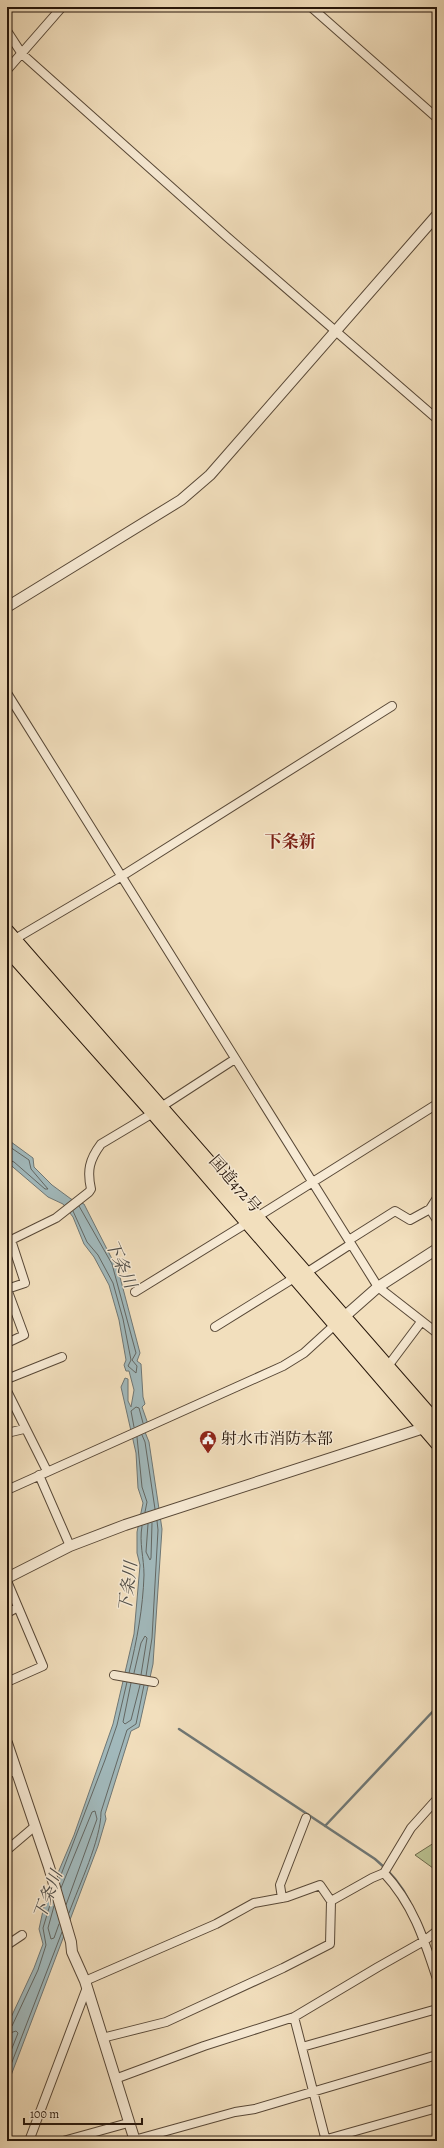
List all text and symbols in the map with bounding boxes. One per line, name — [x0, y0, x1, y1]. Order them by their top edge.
district label: 下条新 — [265, 830, 316, 853]
street label: 国道472号 — [204, 1151, 266, 1217]
water label: 下条川 — [100, 1236, 143, 1294]
place label: 射水市消防本部 — [221, 1428, 333, 1450]
public building icon: 射水市消防本部 — [198, 1429, 218, 1454]
water label: 下条川 — [113, 1558, 143, 1614]
water label: 下条川 — [28, 1865, 69, 1923]
scale bar — [24, 2100, 142, 2126]
text: 100 m — [30, 2106, 59, 2122]

